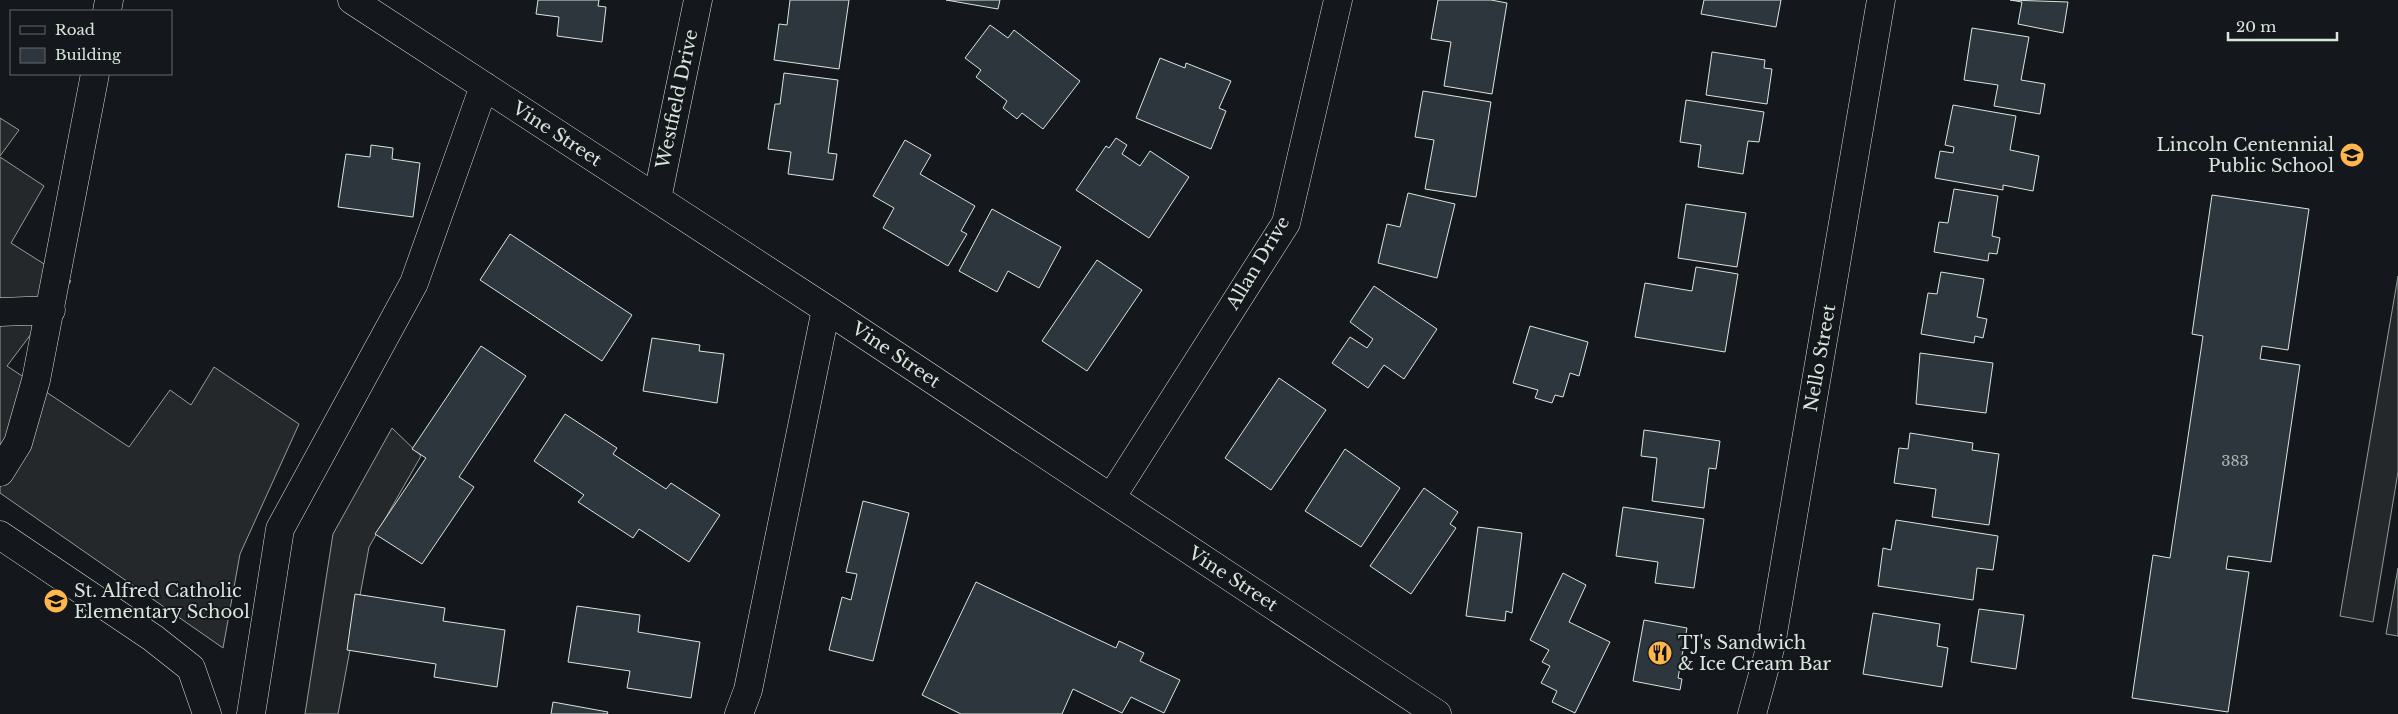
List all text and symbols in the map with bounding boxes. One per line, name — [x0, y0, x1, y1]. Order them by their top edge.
legend — [10, 10, 172, 75]
scale bar — [2228, 10, 2337, 42]
text: 20 m — [2236, 17, 2276, 36]
text: Road — [55, 20, 95, 39]
street label: Westfield Drive — [651, 27, 702, 172]
text: Building — [55, 45, 122, 64]
street label: Vine Street — [507, 96, 606, 171]
place label: Lincoln Centennial Public School — [2157, 134, 2334, 177]
school or university icon: Lincoln Centennial Public School — [2339, 142, 2365, 168]
street label: Allan Drive — [1221, 213, 1294, 314]
street label: Nello Street — [1800, 302, 1840, 413]
street label: Vine Street — [847, 317, 945, 393]
house number: 383 — [2221, 451, 2249, 470]
street label: Vine Street — [1183, 541, 1282, 616]
place label: St. Alfred Catholic Elementary School — [74, 580, 250, 623]
school or university icon: St. Alfred Catholic Elementary School — [43, 588, 69, 614]
place label: TJ's Sandwich & Ice Cream Bar — [1678, 632, 1831, 675]
restaurant icon: TJ's Sandwich & Ice Cream Bar — [1647, 640, 1673, 666]

